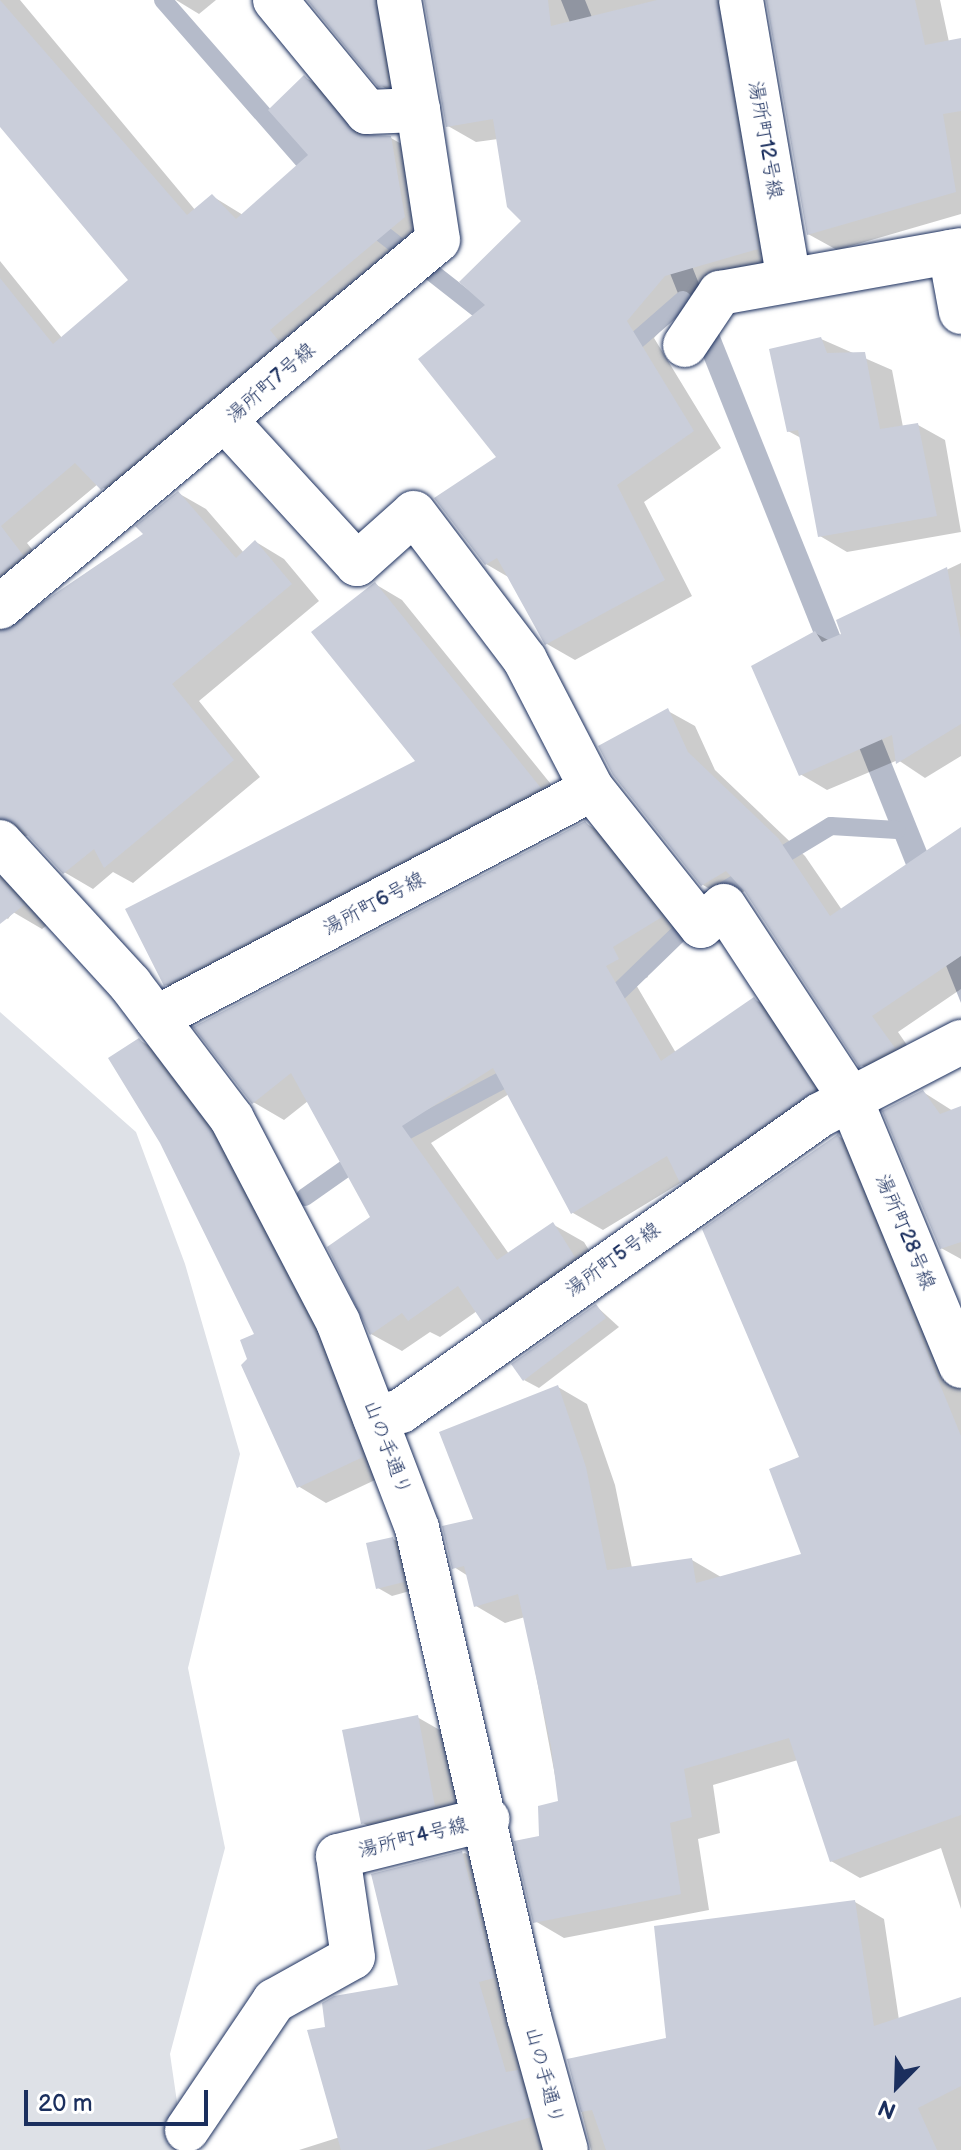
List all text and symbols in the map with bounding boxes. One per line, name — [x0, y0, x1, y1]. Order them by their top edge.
street label: 湯所町12号線 — [743, 79, 787, 201]
street label: 湯所町7号線 — [222, 338, 320, 428]
street label: 湯所町6号線 — [319, 867, 429, 941]
street label: 湯所町28号線 — [870, 1170, 940, 1294]
street label: 湯所町5号線 — [561, 1218, 665, 1302]
street label: 山の手通り — [358, 1397, 416, 1499]
street label: 湯所町4号線 — [356, 1813, 470, 1863]
street label: 山の手通り — [519, 2025, 569, 2127]
north arrow — [857, 2046, 937, 2126]
scale bar — [28, 2074, 212, 2124]
text: 20 m — [38, 2089, 93, 2118]
text: N — [875, 2093, 900, 2124]

